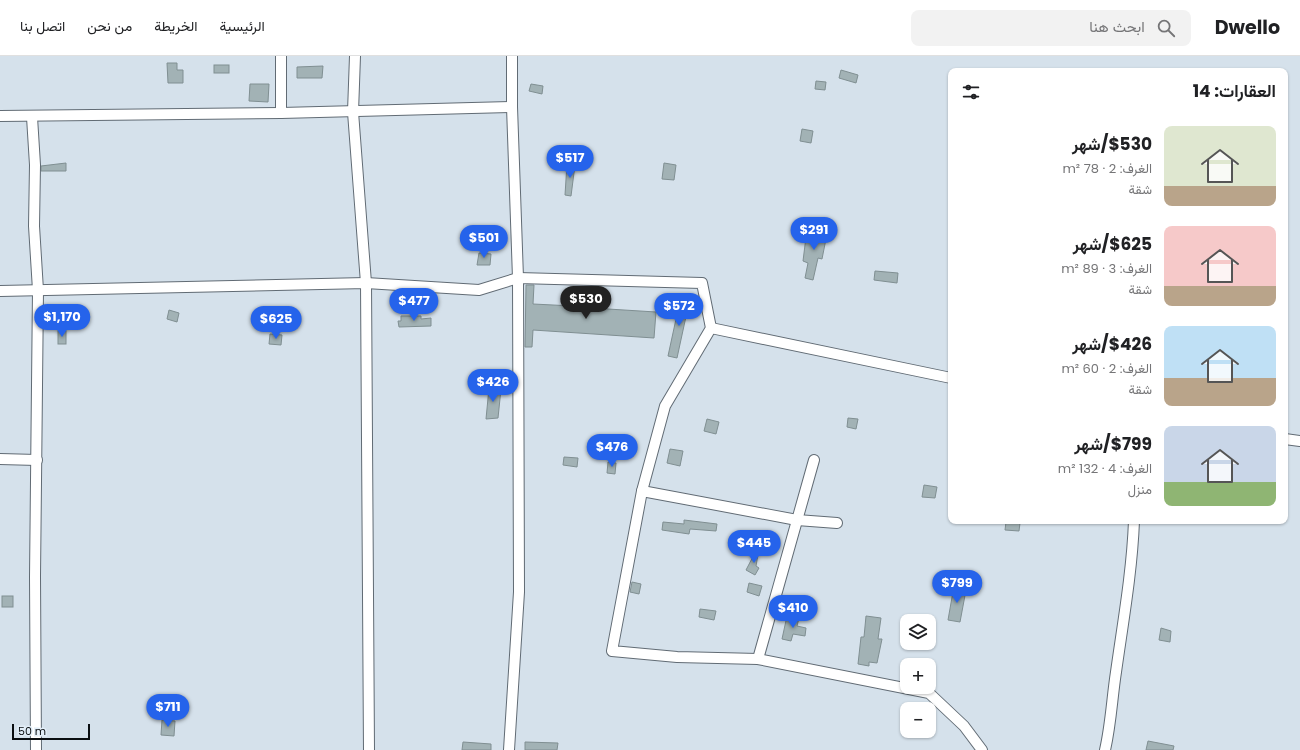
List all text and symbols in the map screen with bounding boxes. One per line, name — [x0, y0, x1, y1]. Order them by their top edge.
search box — [911, 10, 1191, 46]
text: Dwello — [1215, 14, 1280, 41]
text: اتصل بنا — [20, 16, 65, 36]
text: من نحن — [87, 16, 132, 36]
text: الخريطة — [154, 16, 197, 36]
text: الرئيسية — [219, 16, 265, 36]
text: ابحث هنا — [1089, 16, 1145, 37]
icon: search — [1155, 17, 1177, 39]
text: العقارات: 14 — [1193, 79, 1276, 103]
icon: filters — [960, 81, 982, 103]
text: $530/شهر — [1072, 132, 1152, 156]
icon: home — [1196, 142, 1244, 190]
pin: $517 — [546, 145, 594, 179]
text: $517 — [556, 148, 584, 167]
text: الغرف: 2 · 78 m² — [1062, 159, 1152, 178]
text: شقة — [1129, 180, 1152, 199]
pin: $291 — [790, 217, 838, 251]
text: $291 — [800, 220, 828, 239]
pin: $501 — [460, 225, 508, 259]
text: $501 — [469, 228, 499, 247]
text: $625/شهر — [1073, 232, 1152, 256]
icon: home — [1196, 242, 1244, 290]
text: الغرف: 3 · 89 m² — [1061, 259, 1152, 278]
text: شقة — [1129, 280, 1152, 299]
pin: $530 — [562, 286, 610, 320]
pin: $477 — [390, 288, 438, 322]
text: $530 — [569, 289, 603, 308]
text: $477 — [398, 291, 430, 310]
pin: $572 — [655, 293, 703, 327]
text: $572 — [663, 296, 695, 315]
pin: $1,170 — [29, 304, 95, 338]
pin: $625 — [252, 306, 300, 340]
text: $1,170 — [43, 307, 81, 326]
text: $625 — [260, 309, 292, 328]
text: $426/شهر — [1072, 332, 1152, 356]
icon: home — [1196, 342, 1244, 390]
text: الغرف: 2 · 60 m² — [1061, 359, 1152, 378]
pin: $426 — [469, 369, 517, 403]
text: $426 — [476, 372, 510, 391]
text: شقة — [1129, 380, 1152, 399]
text: $799/شهر — [1074, 432, 1152, 456]
pin: $476 — [588, 434, 636, 468]
text: $476 — [596, 437, 628, 456]
icon: home — [1196, 442, 1244, 490]
text: الغرف: 4 · 132 m² — [1058, 459, 1152, 478]
text: منزل — [1128, 480, 1152, 499]
pin: $445 — [730, 530, 778, 564]
text: $445 — [737, 533, 771, 552]
pin: $799 — [933, 570, 981, 604]
text: $799 — [941, 573, 973, 592]
pin: $410 — [769, 595, 817, 629]
text: $410 — [778, 598, 808, 617]
map controls — [900, 614, 936, 738]
button: layers — [900, 614, 936, 650]
button: + — [900, 658, 936, 694]
pin: $711 — [144, 694, 192, 728]
text: $711 — [155, 697, 181, 716]
button: − — [900, 702, 936, 738]
scale bar — [12, 722, 90, 741]
text: 50 m — [18, 723, 46, 739]

